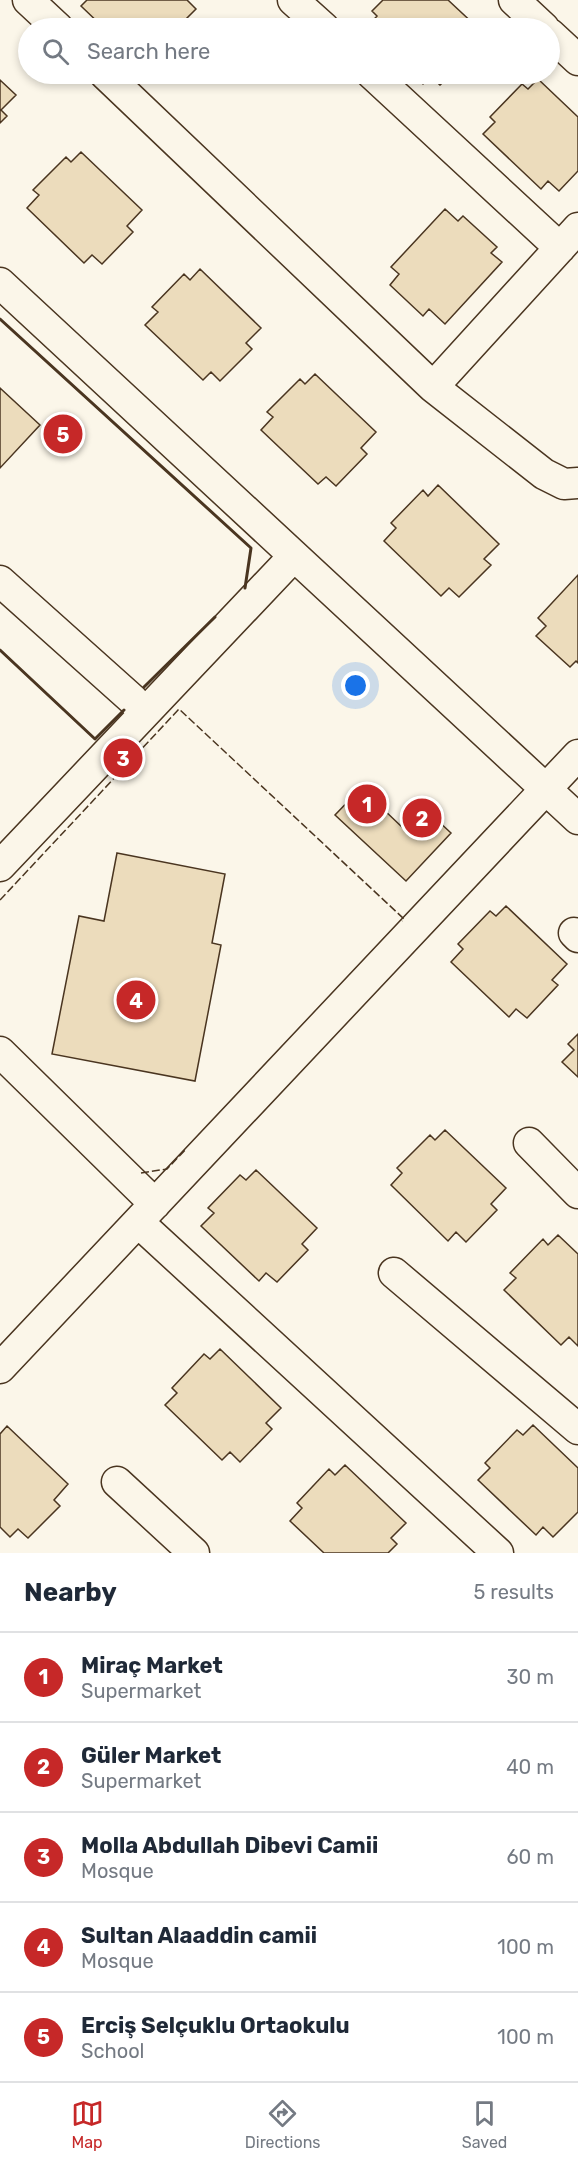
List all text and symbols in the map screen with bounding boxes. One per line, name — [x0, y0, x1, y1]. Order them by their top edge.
search box — [18, 18, 560, 84]
icon: search — [39, 35, 72, 68]
text: Search here — [87, 38, 210, 65]
pin: 5 — [44, 412, 82, 456]
your location — [341, 671, 370, 700]
pin: 3 — [104, 736, 142, 780]
pin: 1 — [348, 782, 386, 826]
pin: 2 — [402, 796, 442, 840]
pin: 4 — [116, 978, 156, 1022]
text: Nearby — [24, 1577, 117, 1608]
text: 5 results — [473, 1580, 554, 1604]
text: Miraç Market — [81, 1652, 223, 1679]
text: 1 — [39, 1665, 48, 1689]
text: 30 m — [507, 1665, 554, 1689]
text: Supermarket — [81, 1679, 201, 1703]
text: Güler Market — [81, 1742, 221, 1769]
text: 2 — [37, 1755, 50, 1779]
text: 40 m — [506, 1755, 554, 1779]
text: Supermarket — [81, 1769, 201, 1793]
text: Molla Abdullah Dibevi Camii — [81, 1832, 378, 1859]
text: 3 — [37, 1845, 50, 1869]
text: 60 m — [507, 1845, 554, 1869]
text: Mosque — [81, 1859, 154, 1883]
text: Sultan Alaaddin camii — [81, 1922, 317, 1949]
text: 4 — [37, 1935, 50, 1959]
text: 100 m — [497, 1935, 554, 1959]
text: Mosque — [81, 1949, 154, 1973]
text: Erciş Selçuklu Ortaokulu — [81, 2012, 350, 2039]
text: 5 — [37, 2025, 50, 2049]
text: 100 m — [497, 2025, 554, 2049]
text: School — [81, 2039, 144, 2063]
tab: Map — [71, 2097, 104, 2152]
tab: Directions — [245, 2097, 321, 2152]
tab: Saved — [462, 2097, 507, 2152]

